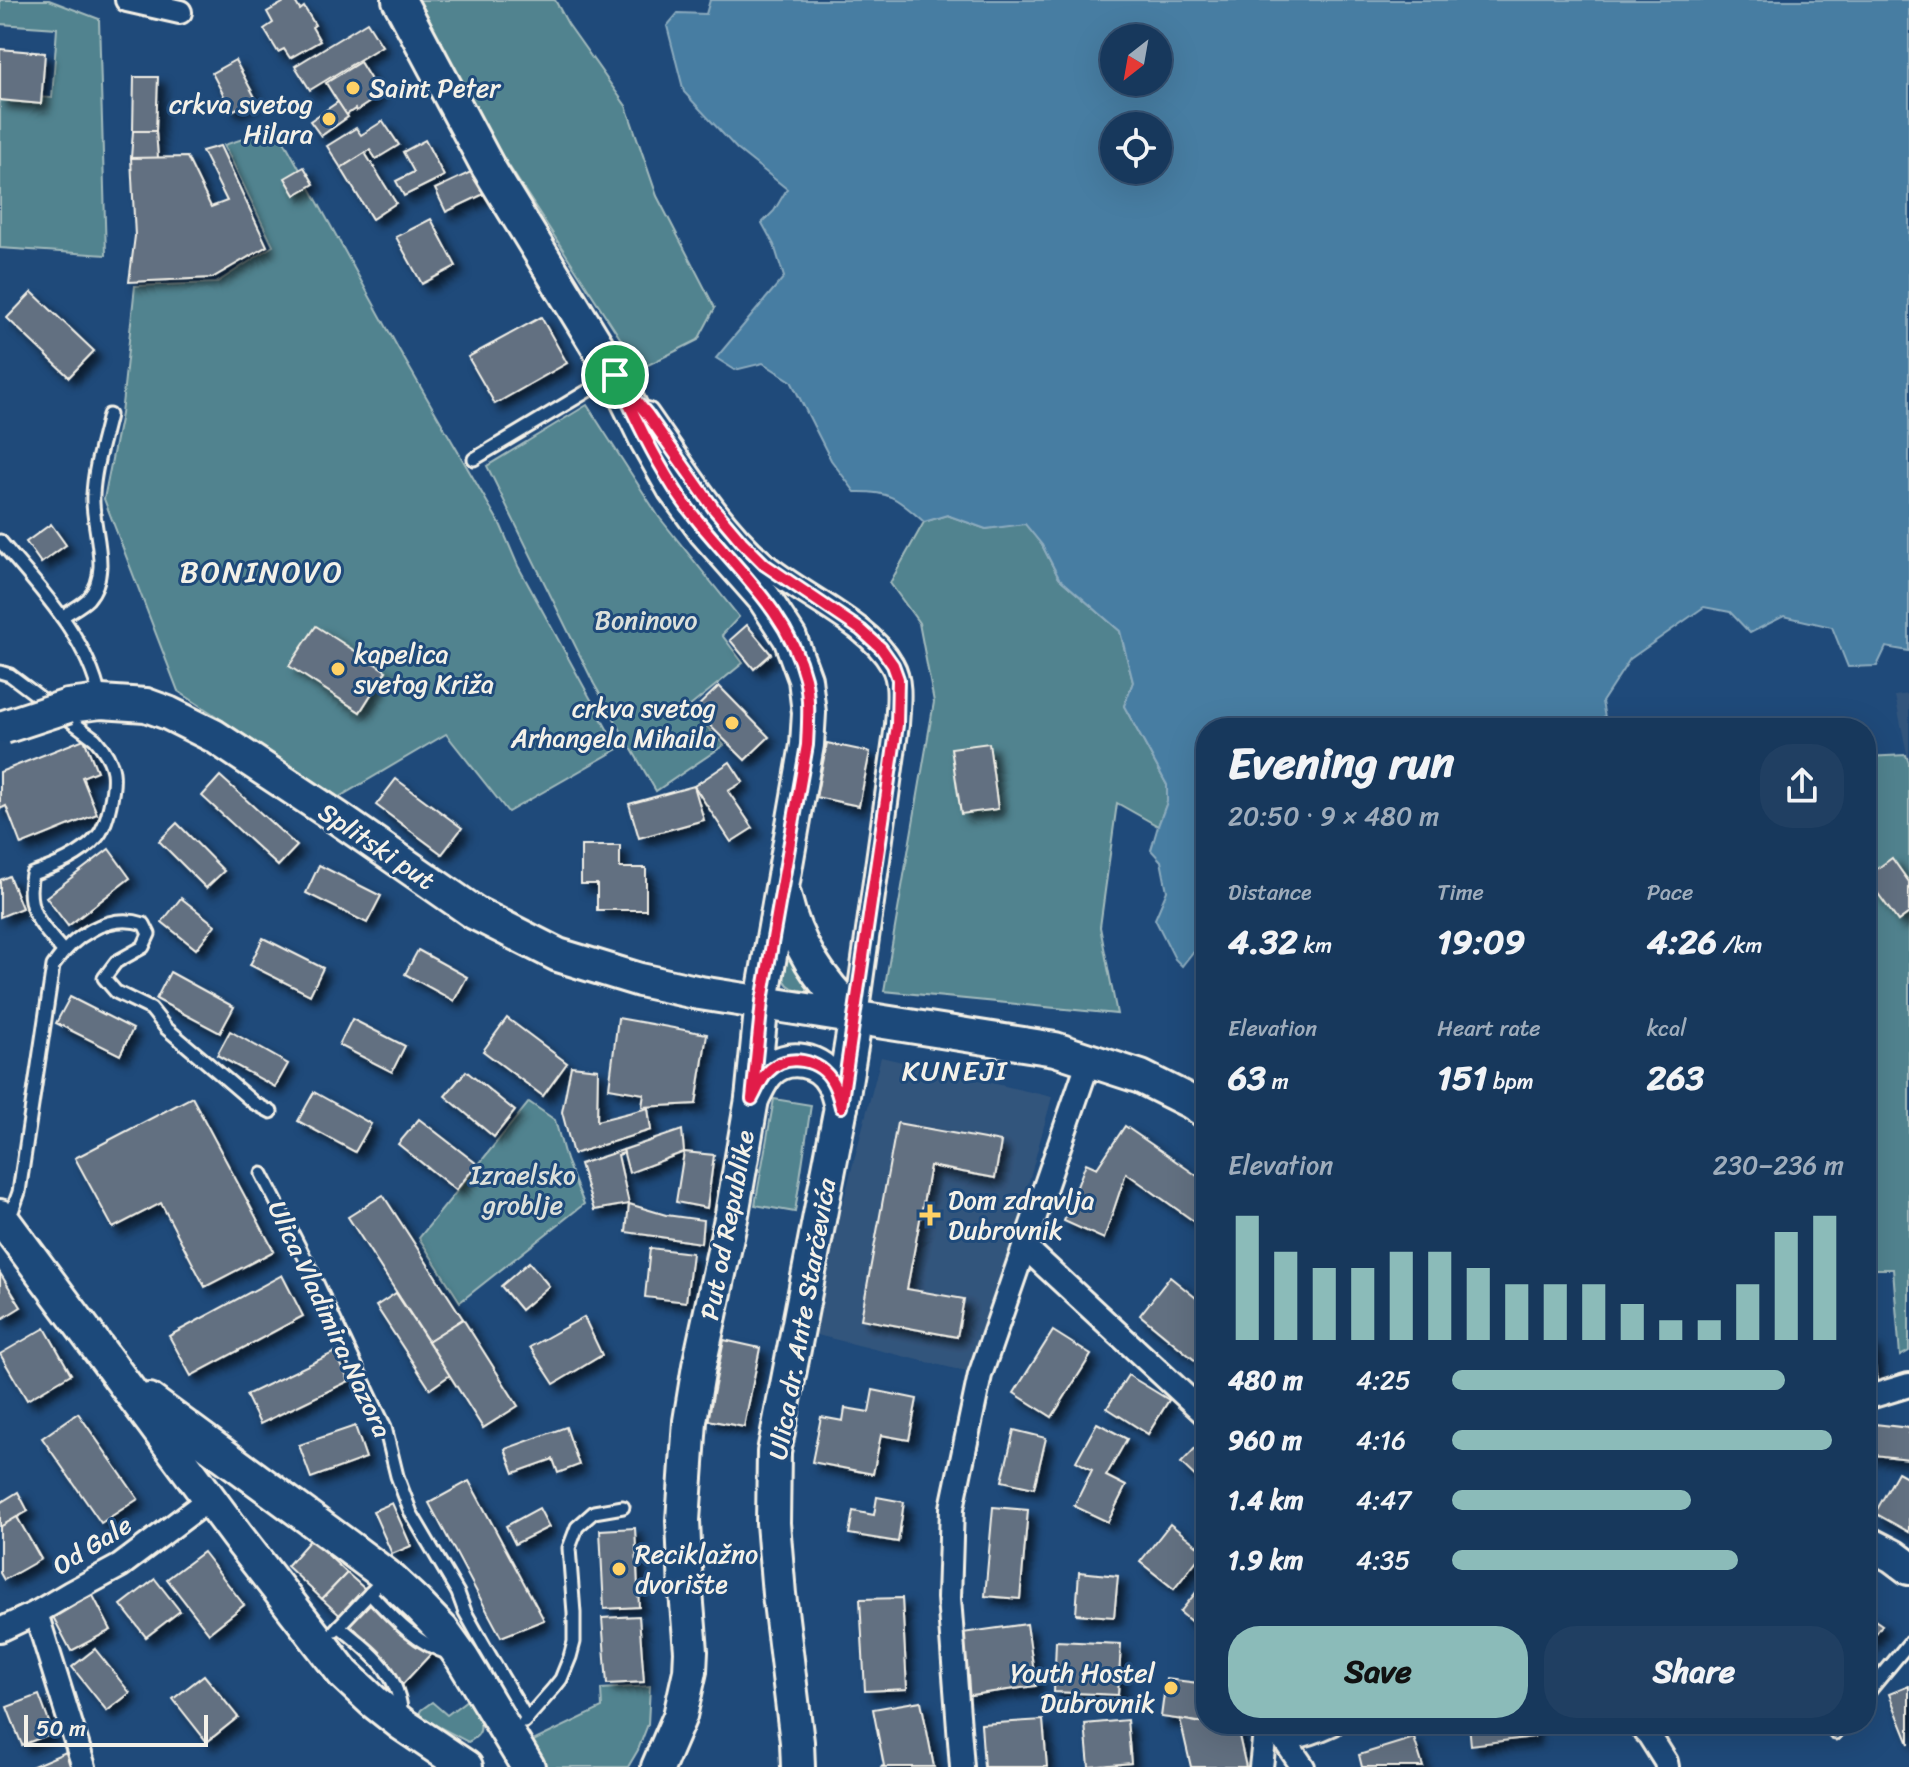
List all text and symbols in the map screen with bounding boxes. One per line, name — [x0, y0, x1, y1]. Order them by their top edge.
north arrow — [1100, 24, 1172, 96]
map controls — [1100, 24, 1172, 184]
place label: Saint Peter — [369, 65, 501, 111]
marker: Saint Peter — [344, 79, 362, 97]
place label: crkva svetog Hilara — [169, 81, 313, 157]
marker: crkva svetog Hilara — [320, 110, 338, 128]
button: locate — [1100, 112, 1172, 184]
pin — [581, 341, 649, 409]
icon: arrive — [593, 353, 637, 397]
district label: BONINOVO — [180, 545, 344, 599]
park label: Boninovo — [595, 597, 698, 643]
place label: kapelica svetog Križa — [353, 631, 494, 707]
marker: kapelica svetog Križa — [329, 660, 347, 678]
place label: crkva svetog Arhangela Mihaila — [510, 685, 716, 761]
marker: crkva svetog Arhangela Mihaila — [723, 714, 741, 732]
text: Evening run — [1228, 724, 1454, 802]
button: share — [1760, 744, 1844, 828]
street label: Splitski put — [309, 790, 445, 902]
text: 20:50 · 9 × 480 m — [1228, 793, 1439, 839]
text: Distance — [1228, 873, 1312, 912]
text: Time — [1437, 873, 1484, 912]
text: Pace — [1647, 873, 1693, 912]
text: 4.32 — [1228, 912, 1298, 972]
text: 19:09 — [1437, 912, 1525, 972]
text: 4:26 — [1647, 912, 1717, 972]
text: km — [1298, 926, 1332, 965]
text: /km — [1717, 926, 1762, 965]
text: Elevation — [1228, 1009, 1317, 1048]
text: Heart rate — [1437, 1009, 1541, 1048]
text: kcal — [1647, 1009, 1687, 1048]
district label: KUNEJI — [902, 1046, 1008, 1095]
text: 63 — [1228, 1048, 1266, 1108]
text: 151 — [1437, 1048, 1487, 1108]
text: 263 — [1647, 1048, 1704, 1108]
text: m — [1266, 1062, 1289, 1101]
text: bpm — [1487, 1062, 1534, 1101]
street label: Put od Republike — [686, 1126, 768, 1324]
text: Elevation — [1228, 1142, 1333, 1188]
text: 230–236 m — [1713, 1142, 1844, 1188]
park label: Izraelsko groblje — [469, 1152, 576, 1228]
street label: Ulica dr. Ante Starčevića — [755, 1174, 850, 1464]
place label: Dom zdravlja Dubrovnik — [948, 1177, 1094, 1253]
street label: Ulica Vladimira Nazora — [255, 1192, 405, 1446]
marker: Dom zdravlja Dubrovnik — [919, 1204, 941, 1226]
text: 480 m — [1228, 1357, 1303, 1403]
text: 4:25 — [1356, 1357, 1411, 1403]
text: 960 m — [1228, 1417, 1302, 1463]
text: 4:16 — [1356, 1417, 1406, 1463]
text: 1.4 km — [1228, 1477, 1304, 1523]
text: 4:47 — [1356, 1477, 1411, 1523]
street label: Od Gale — [43, 1502, 141, 1588]
place label: Reciklažno dvorište — [635, 1531, 758, 1607]
text: 1.9 km — [1228, 1537, 1304, 1583]
text: 4:35 — [1356, 1537, 1410, 1583]
marker: Reciklažno dvorište — [610, 1560, 628, 1578]
button: Save — [1228, 1626, 1528, 1718]
button: Share — [1544, 1626, 1844, 1718]
place label: Youth Hostel Dubrovnik — [1010, 1650, 1156, 1726]
marker: Youth Hostel Dubrovnik — [1162, 1679, 1180, 1697]
text: 50 m — [36, 1709, 86, 1748]
scale bar — [24, 1711, 208, 1747]

